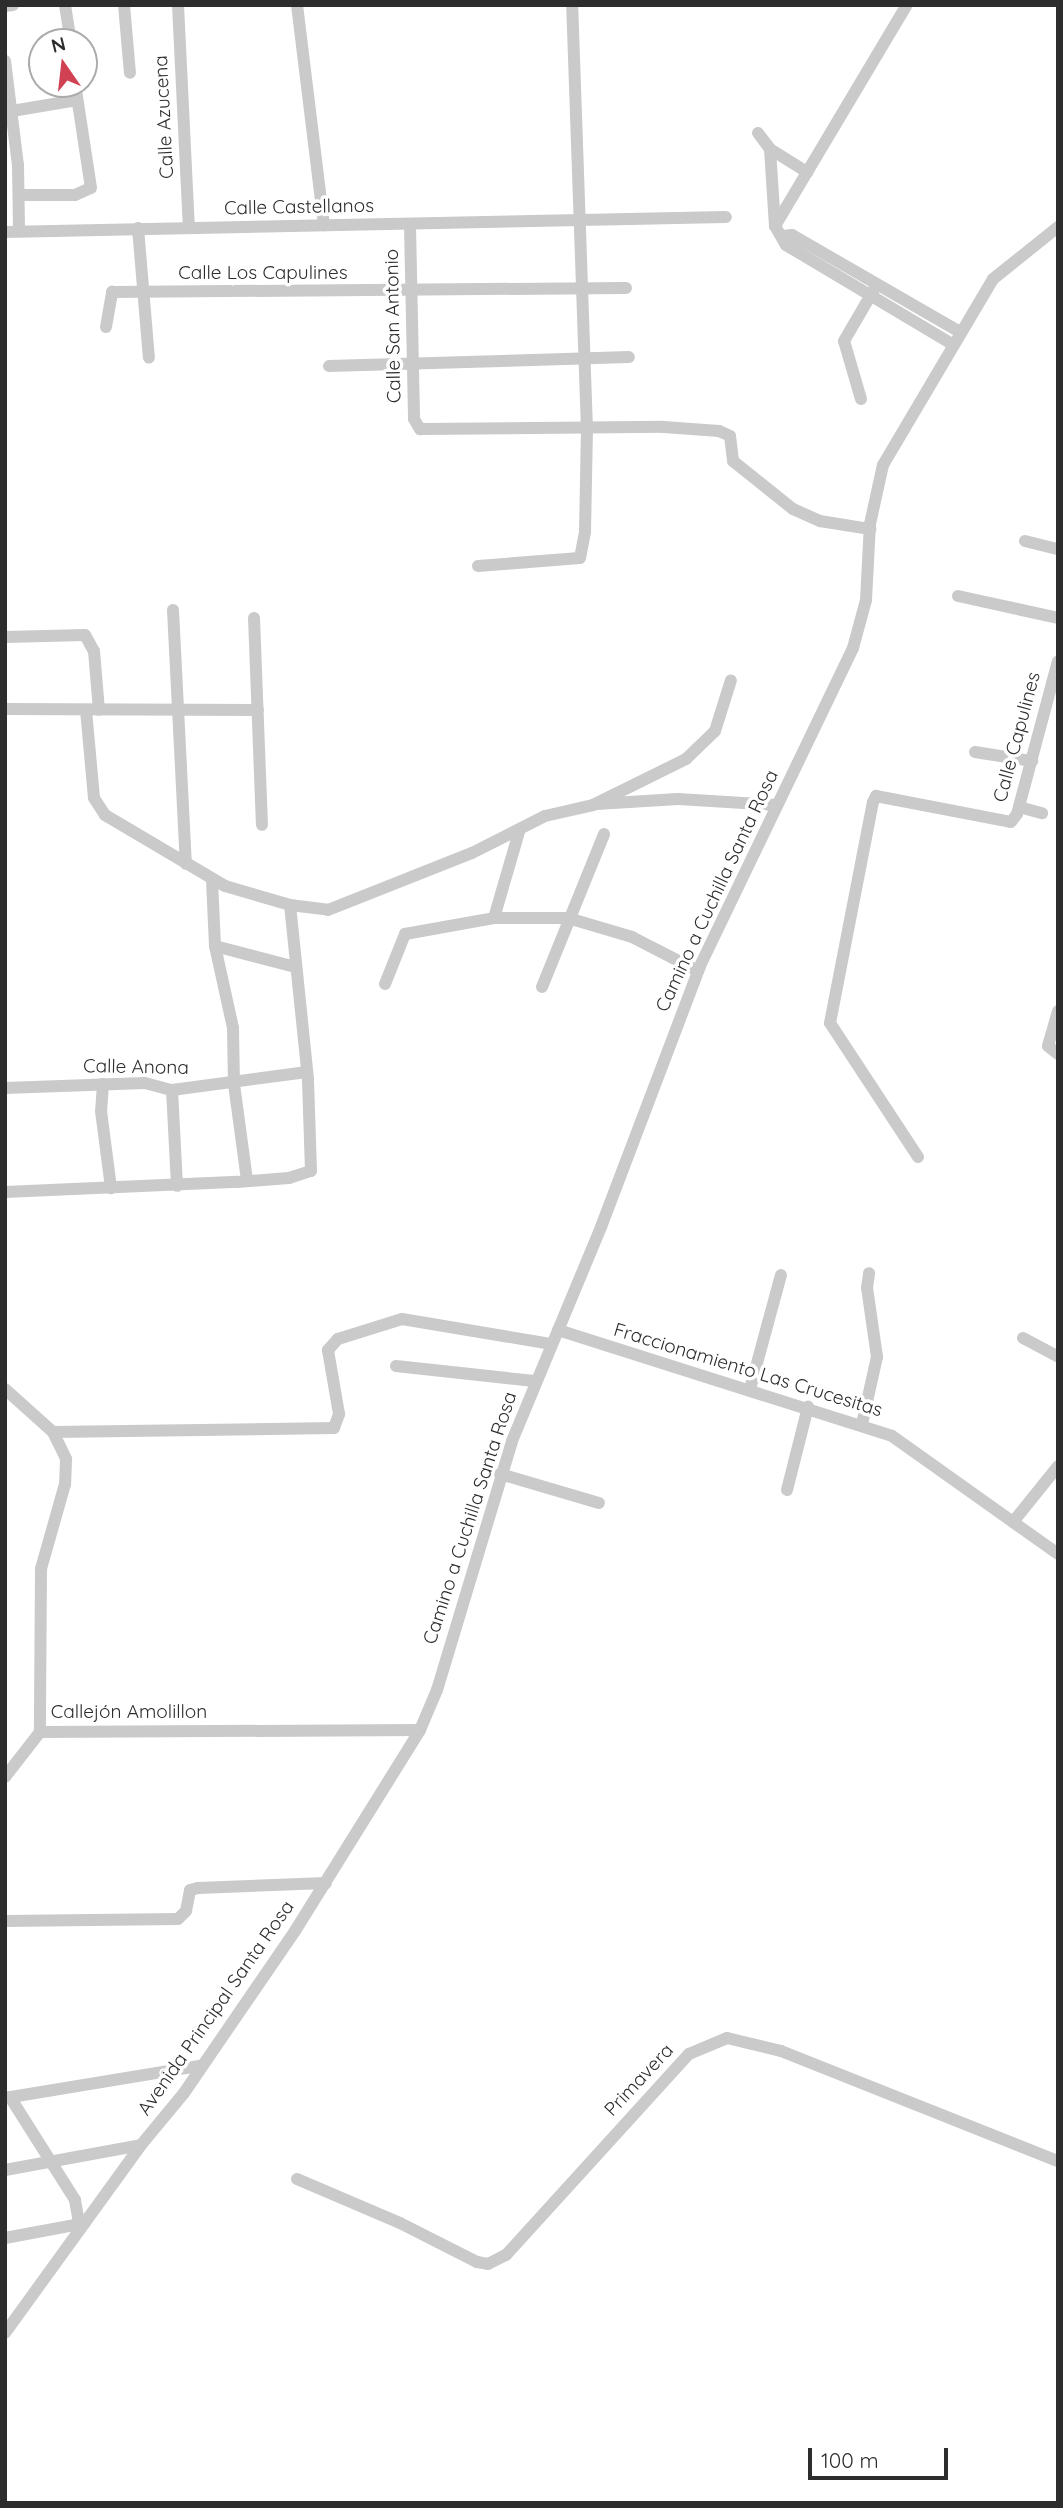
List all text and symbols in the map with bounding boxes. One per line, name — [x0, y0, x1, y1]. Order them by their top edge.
north arrow — [28, 28, 98, 98]
text: N — [49, 31, 68, 58]
street label: Calle Azucena — [149, 55, 179, 179]
street label: Calle Castellanos — [224, 194, 374, 220]
street label: Calle San Antonio — [380, 249, 406, 403]
street label: Calle Los Capulines — [178, 262, 348, 284]
street label: Calle Capulines — [989, 669, 1045, 805]
street label: Camino a Cuchilla Santa Rosa — [651, 767, 783, 1015]
street label: Calle Anona — [83, 1055, 189, 1079]
street label: Fraccionamiento Las Crucesitas — [611, 1318, 885, 1422]
street label: Camino a Cuchilla Santa Rosa — [418, 1389, 522, 1647]
street label: Callejón Amolillon — [51, 1701, 207, 1723]
street label: Avenida Principal Santa Rosa — [133, 1896, 299, 2120]
street label: Primavera — [600, 2039, 678, 2121]
scale bar — [811, 2434, 951, 2478]
text: 100 m — [821, 2447, 879, 2473]

